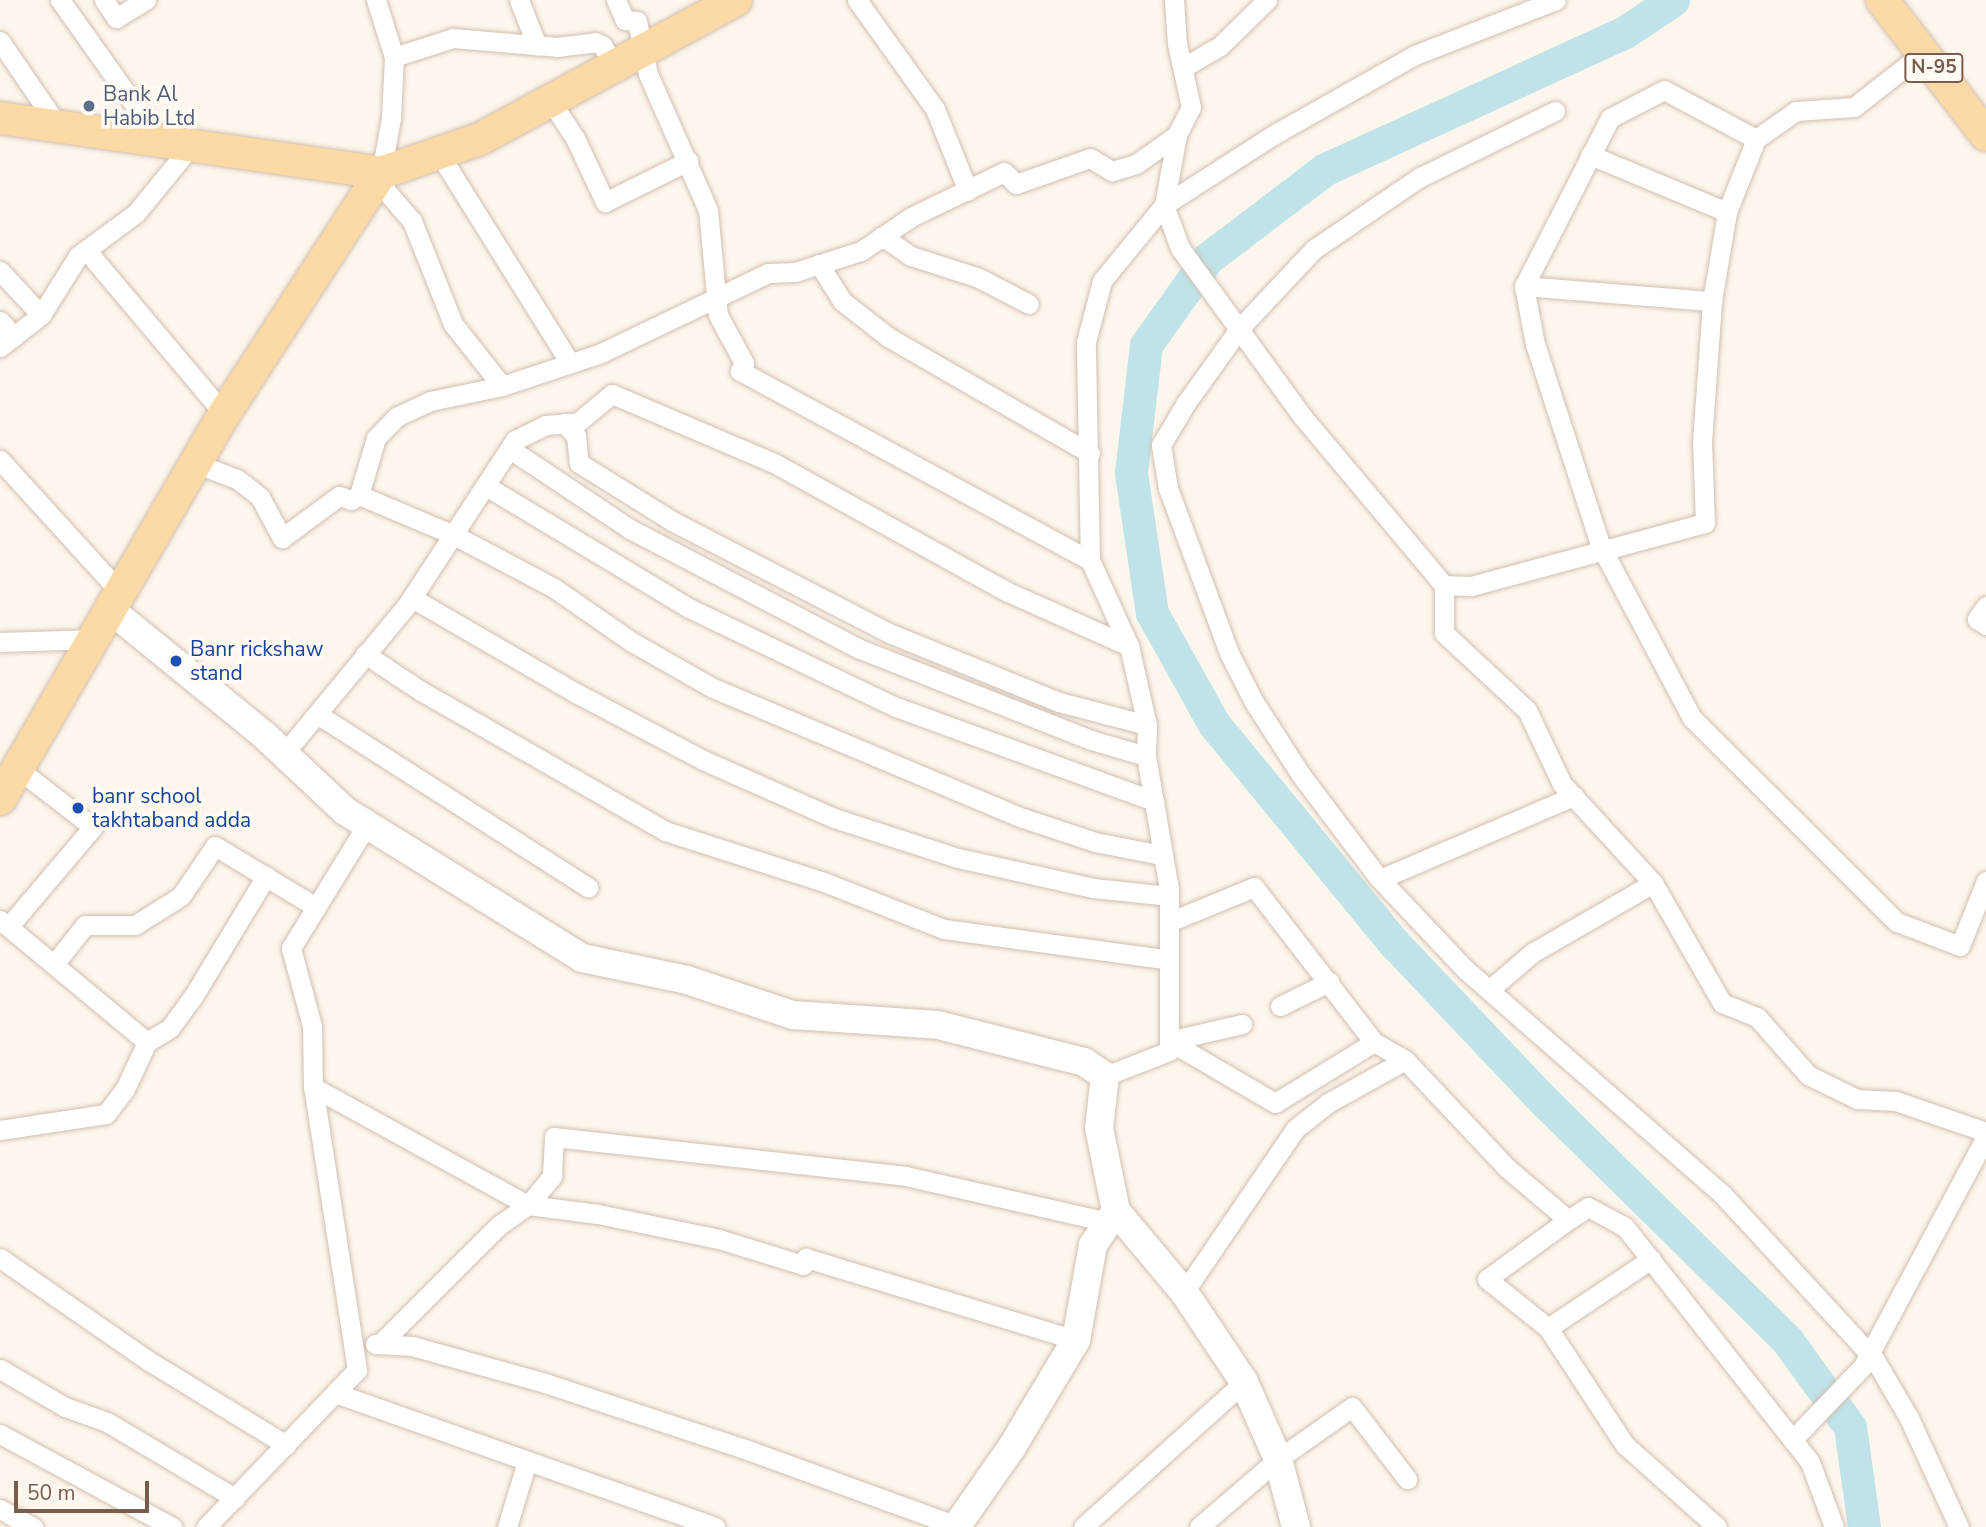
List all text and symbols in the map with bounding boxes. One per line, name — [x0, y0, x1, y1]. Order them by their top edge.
road number: N-95 — [1904, 52, 1964, 83]
place label: Bank Al Habib Ltd — [103, 81, 195, 131]
marker: Bank Al Habib Ltd — [81, 98, 97, 114]
place label: Banr rickshaw stand — [190, 636, 323, 686]
marker: Banr rickshaw stand — [168, 653, 184, 669]
place label: banr school takhtaband adda — [92, 783, 251, 833]
marker: banr school takhtaband adda — [70, 800, 86, 816]
scale bar — [18, 1468, 152, 1512]
text: 50 m — [27, 1479, 76, 1507]

